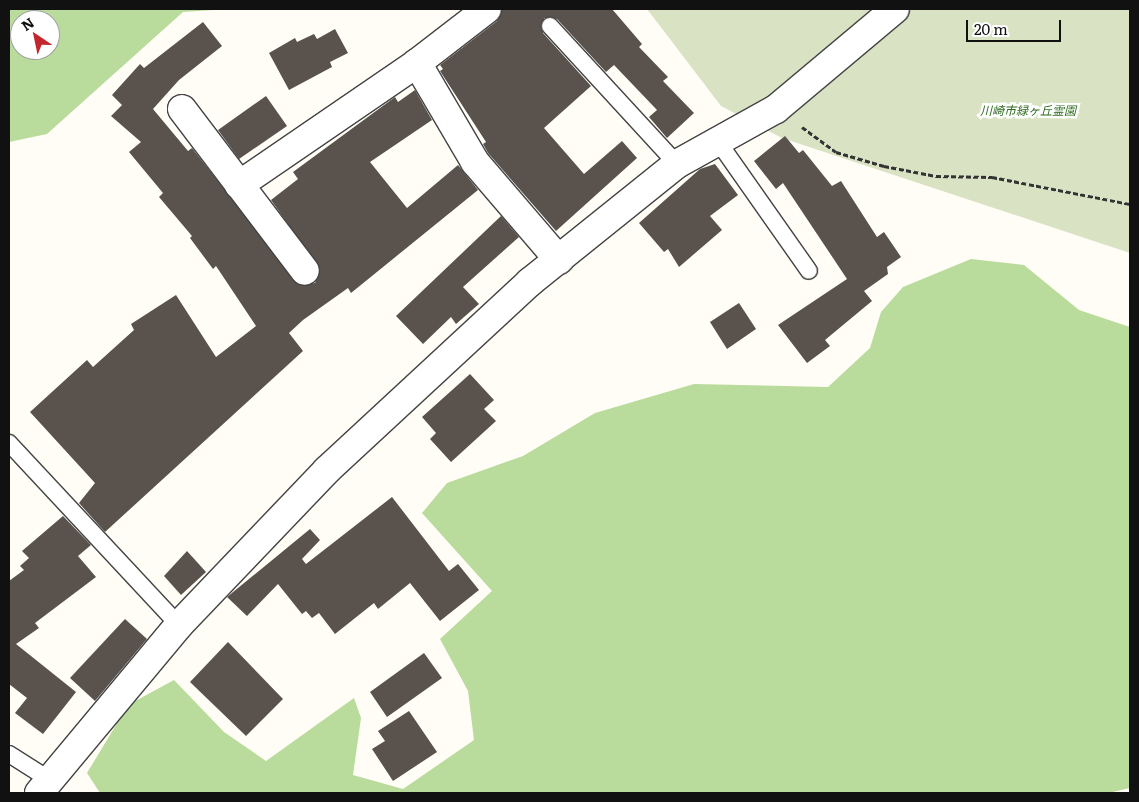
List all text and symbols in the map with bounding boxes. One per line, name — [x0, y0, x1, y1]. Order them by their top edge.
north arrow — [10, 10, 60, 60]
scale bar — [969, 10, 1064, 42]
text: N — [17, 12, 38, 35]
text: 20 m — [974, 17, 1008, 40]
park label: 川崎市緑ヶ丘霊園 — [980, 104, 1076, 118]

